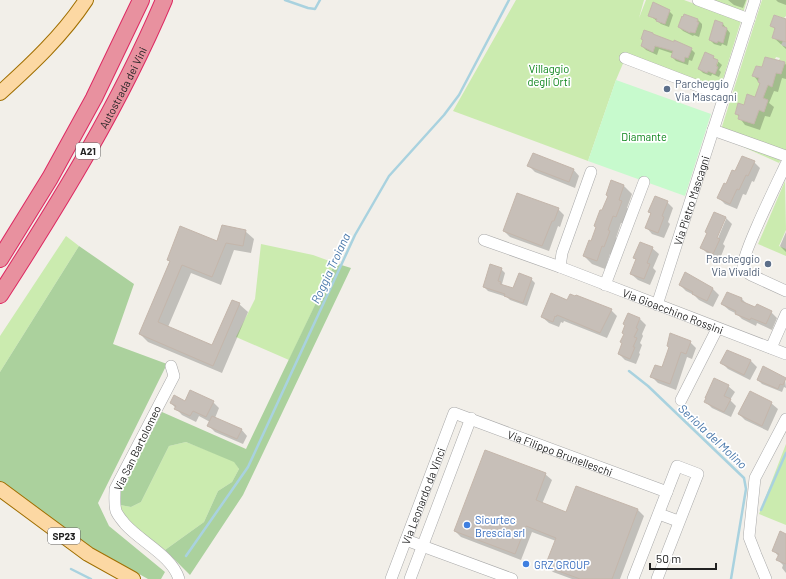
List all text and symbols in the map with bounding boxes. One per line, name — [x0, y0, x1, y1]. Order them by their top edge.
street label: Autostrada dei Vini — [96, 44, 149, 131]
park label: Villaggio degli Orti — [527, 62, 571, 88]
place label: Parcheggio Via Mascagni — [675, 77, 737, 103]
marker: Parcheggio Via Mascagni — [662, 84, 672, 94]
park label: Diamante — [621, 130, 667, 143]
road number: A21 — [76, 143, 100, 159]
street label: Via Pietro Mascagni — [670, 154, 711, 247]
water label: Roggia Troiana — [308, 231, 352, 305]
place label: Parcheggio Via Vivaldi — [706, 252, 760, 278]
marker: Parcheggio Via Vivaldi — [763, 259, 773, 269]
street label: Via Gioacchino Rossini — [621, 285, 726, 336]
water label: Seriola del Molino — [676, 401, 750, 471]
street label: Via San Bartolomeo — [111, 403, 163, 493]
street label: Via Filippo Brunelleschi — [506, 427, 615, 478]
street label: Via Leonardo da Vinci — [398, 445, 447, 546]
place label: Sicurtec Brescia srl — [475, 513, 525, 539]
marker: Sicurtec Brescia srl — [462, 520, 472, 530]
road number: SP23 — [48, 528, 80, 544]
scale bar — [650, 545, 716, 571]
text: 50 m — [656, 551, 681, 565]
place label: GRZ GROUP — [534, 558, 590, 571]
marker: GRZ GROUP — [521, 559, 531, 569]

